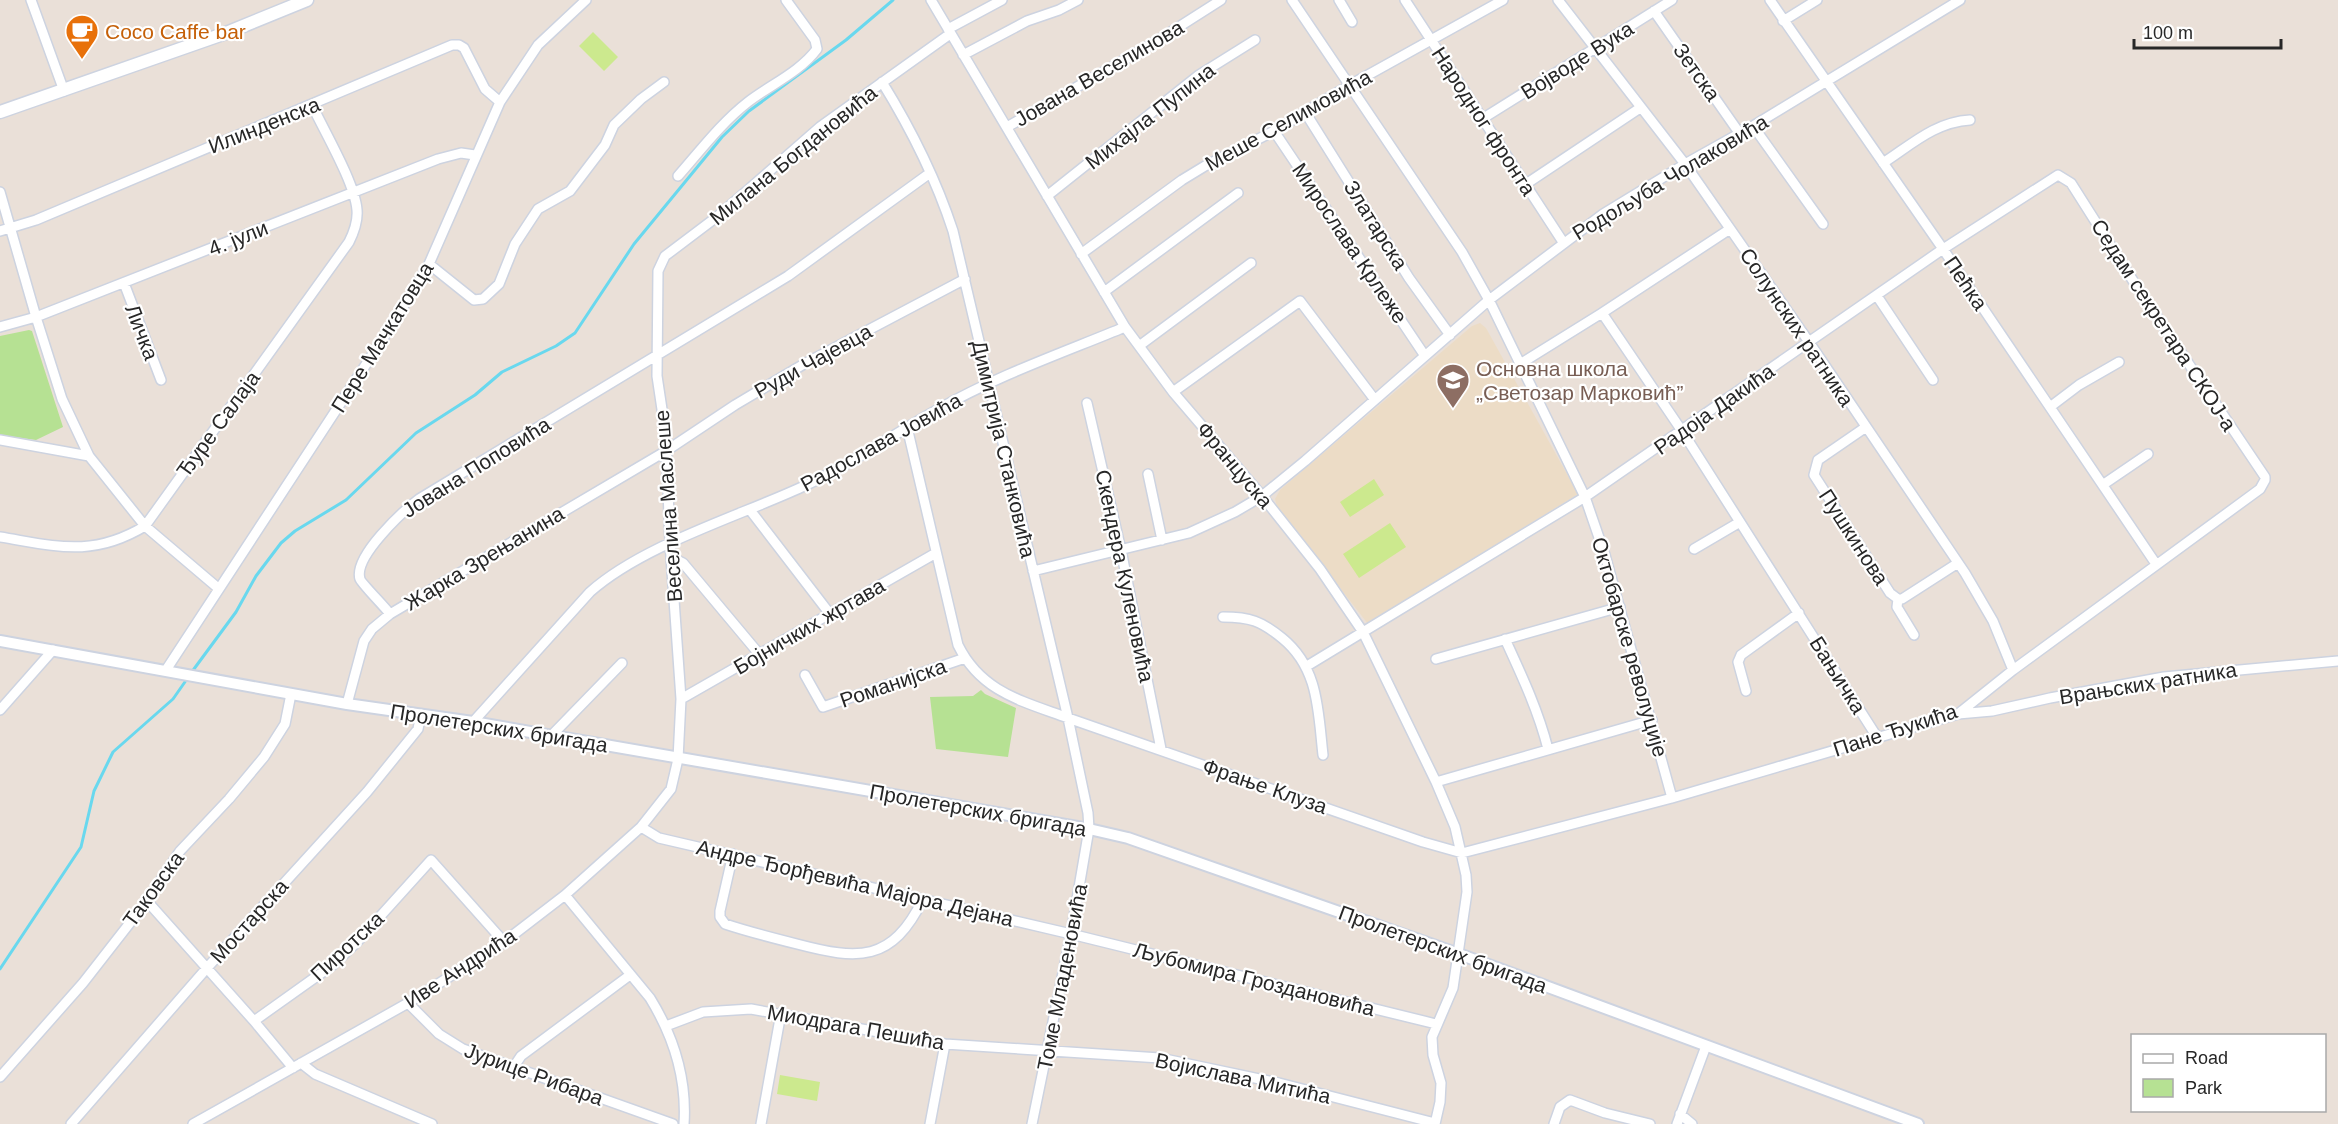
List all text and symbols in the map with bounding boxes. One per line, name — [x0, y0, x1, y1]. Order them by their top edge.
scale bar — [2134, 12, 2281, 50]
cafe icon: Coco Caffe bar — [64, 13, 100, 60]
street label: Јована Веселинова — [1011, 15, 1188, 131]
street label: Војводе Вука — [1517, 16, 1638, 104]
place label: Coco Caffe bar — [105, 20, 246, 43]
text: 100 m — [2143, 23, 2193, 43]
street label: Зетска — [1669, 39, 1725, 105]
street label: Народног фронта — [1427, 43, 1541, 200]
street label: Михајла Пупина — [1081, 58, 1219, 174]
street label: Меше Селимовића — [1201, 65, 1375, 175]
street label: Милана Богдановића — [705, 80, 881, 229]
street label: Илинденска — [205, 92, 323, 158]
street label: Родољуба Чолаковића — [1568, 109, 1772, 244]
street label: Мирослава Крлеже — [1288, 159, 1412, 327]
street label: Златарска — [1340, 176, 1413, 274]
street label: Седам секретара СКОЈ-а — [2087, 215, 2241, 435]
street label: 4. јули — [205, 216, 271, 260]
street label: Солунских ратника — [1736, 244, 1859, 411]
street label: Пећка — [1940, 252, 1992, 314]
street label: Пере Мачкатовца — [327, 257, 438, 416]
street label: Личка — [121, 301, 163, 363]
street label: Руди Чајевца — [750, 319, 876, 403]
street label: Димитрија Станковића — [968, 338, 1040, 560]
place label: Основна школа „Светозар Марковић” — [1476, 357, 1683, 404]
street label: Радоја Дакића — [1650, 359, 1779, 459]
school or university icon: Основна школа „Светозар Марковић” — [1435, 362, 1471, 409]
street label: Ђуре Салаја — [172, 366, 264, 481]
street label: Радослава Јовића — [797, 388, 966, 496]
street label: Веселина Маслеше — [650, 409, 686, 603]
street label: Јована Поповића — [398, 412, 554, 522]
street label: Француска — [1192, 417, 1278, 513]
street label: Скендера Куленовића — [1091, 468, 1159, 685]
street label: Пушкинова — [1815, 485, 1894, 589]
street label: Жарка Зрењанина — [400, 501, 568, 615]
street label: Октобарске револуције — [1588, 534, 1672, 760]
street label: Бојничких жртава — [729, 573, 889, 679]
street label: Бањичка — [1805, 632, 1871, 718]
street label: Романијска — [837, 654, 949, 712]
street label: Врањских ратника — [2058, 658, 2239, 708]
street label: Пролетерских бригада — [389, 699, 610, 757]
street label: Пане Ђукића — [1830, 699, 1960, 761]
street label: Фрање Клуза — [1200, 754, 1331, 818]
street label: Пролетерских бригада — [868, 780, 1089, 840]
street label: Андре Ђорђевића Мајора Дејана — [694, 835, 1016, 931]
street label: Таковска — [118, 847, 188, 931]
street label: Мостарска — [205, 874, 293, 968]
street label: Томе Младеновића — [1033, 881, 1091, 1072]
street label: Пролетерских бригада — [1336, 901, 1551, 998]
street label: Пиротска — [306, 906, 388, 985]
street label: Иве Андрића — [400, 923, 520, 1013]
street label: Љубомира Гроздановића — [1131, 938, 1377, 1020]
street label: Миодрага Пешића — [766, 1000, 947, 1054]
legend — [2131, 1034, 2326, 1112]
street label: Јурице Рибара — [462, 1038, 607, 1110]
street label: Војислава Митића — [1153, 1048, 1333, 1108]
text: Road — [2185, 1048, 2228, 1068]
text: Park — [2185, 1078, 2223, 1098]

